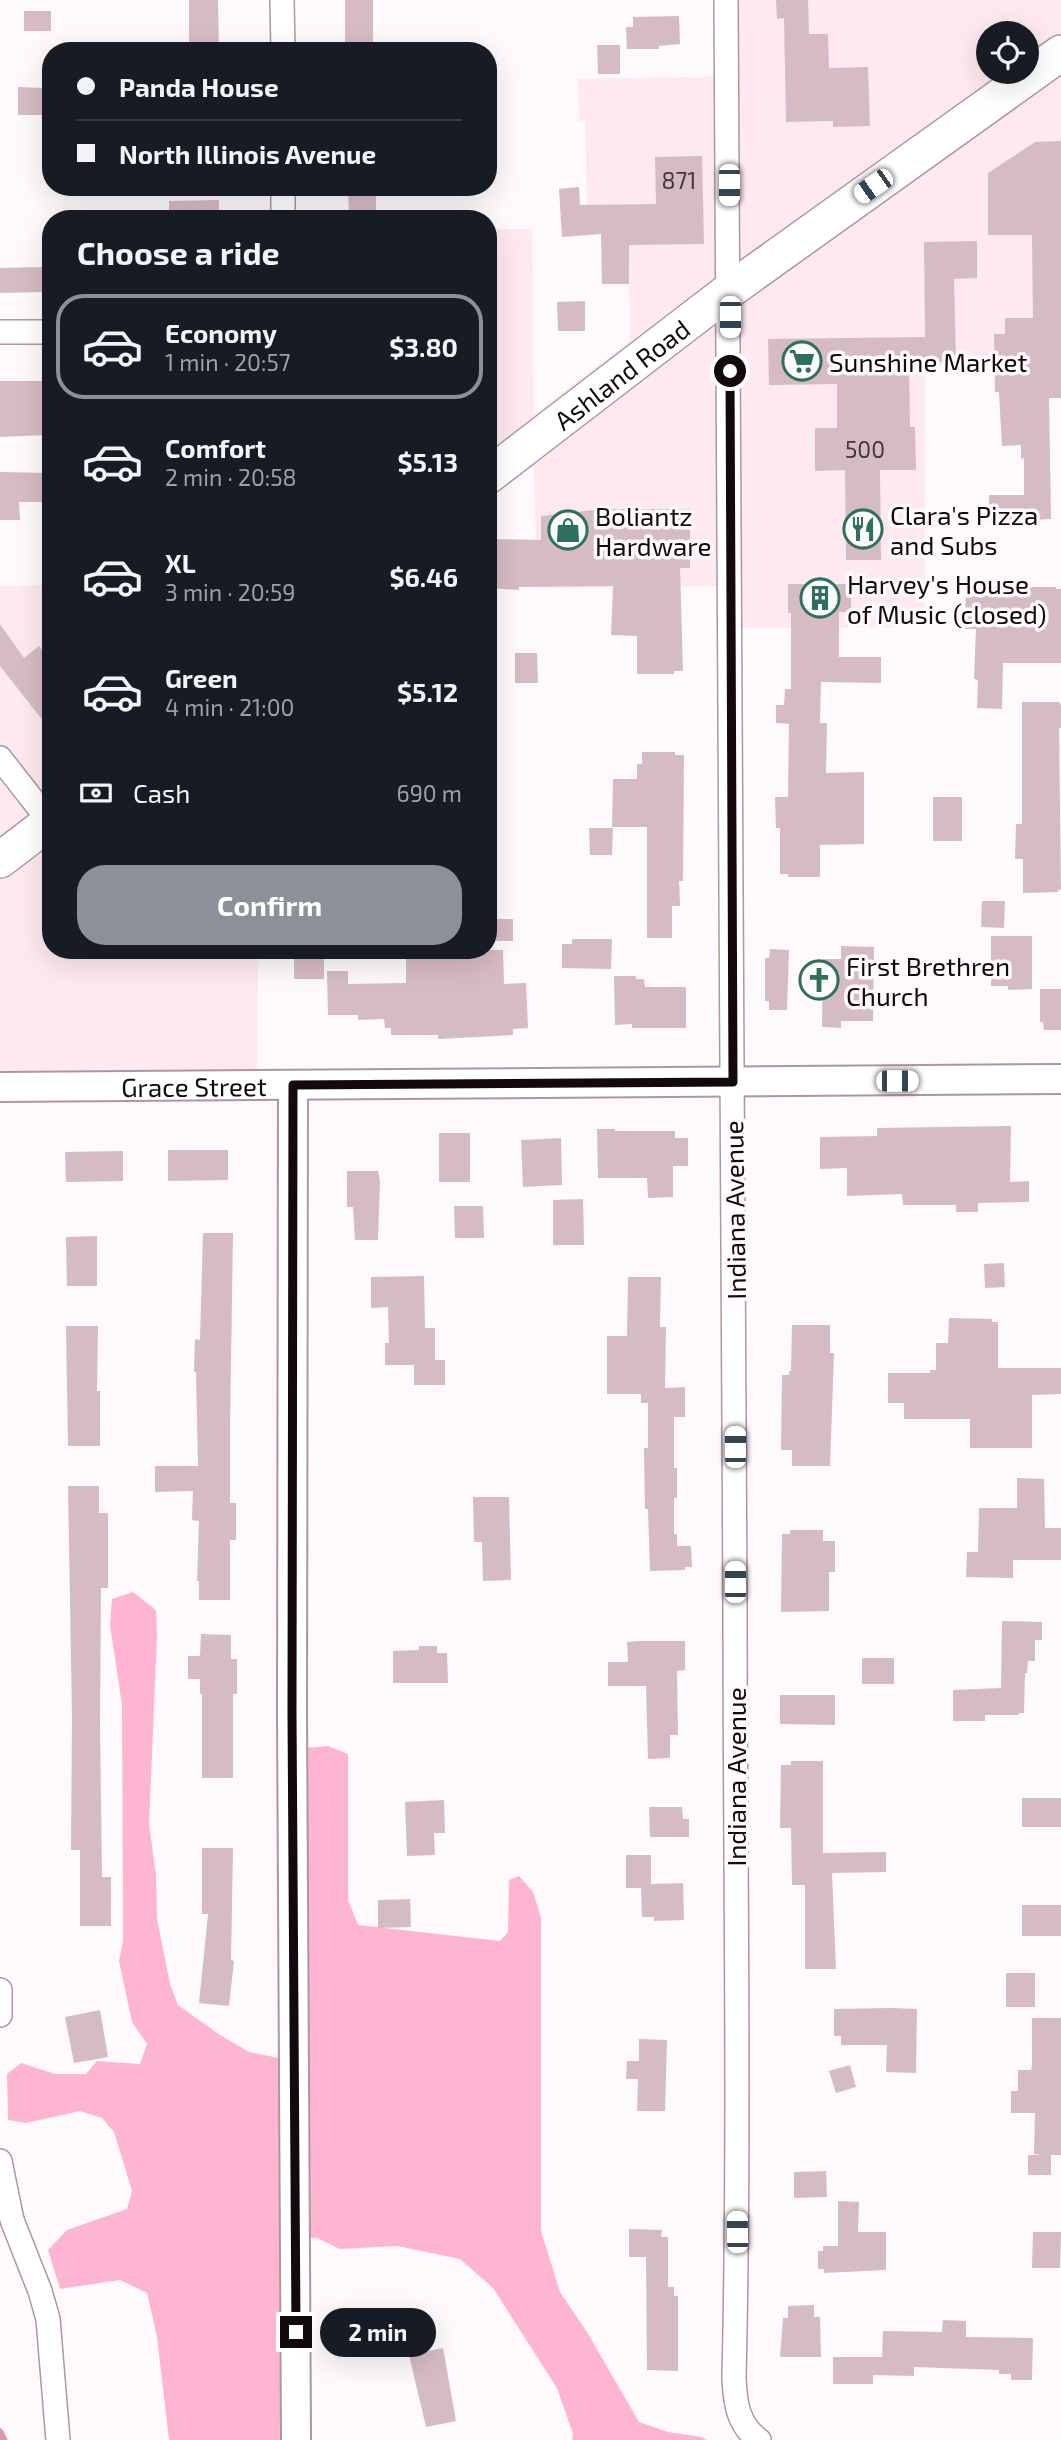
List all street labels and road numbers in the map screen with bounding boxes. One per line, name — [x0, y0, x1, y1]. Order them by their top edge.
street label: Ashland Road — [547, 312, 695, 435]
street label: Grace Street — [121, 1069, 267, 1102]
street label: Indiana Avenue — [717, 1120, 751, 1300]
street label: Indiana Avenue — [720, 1687, 751, 1867]

